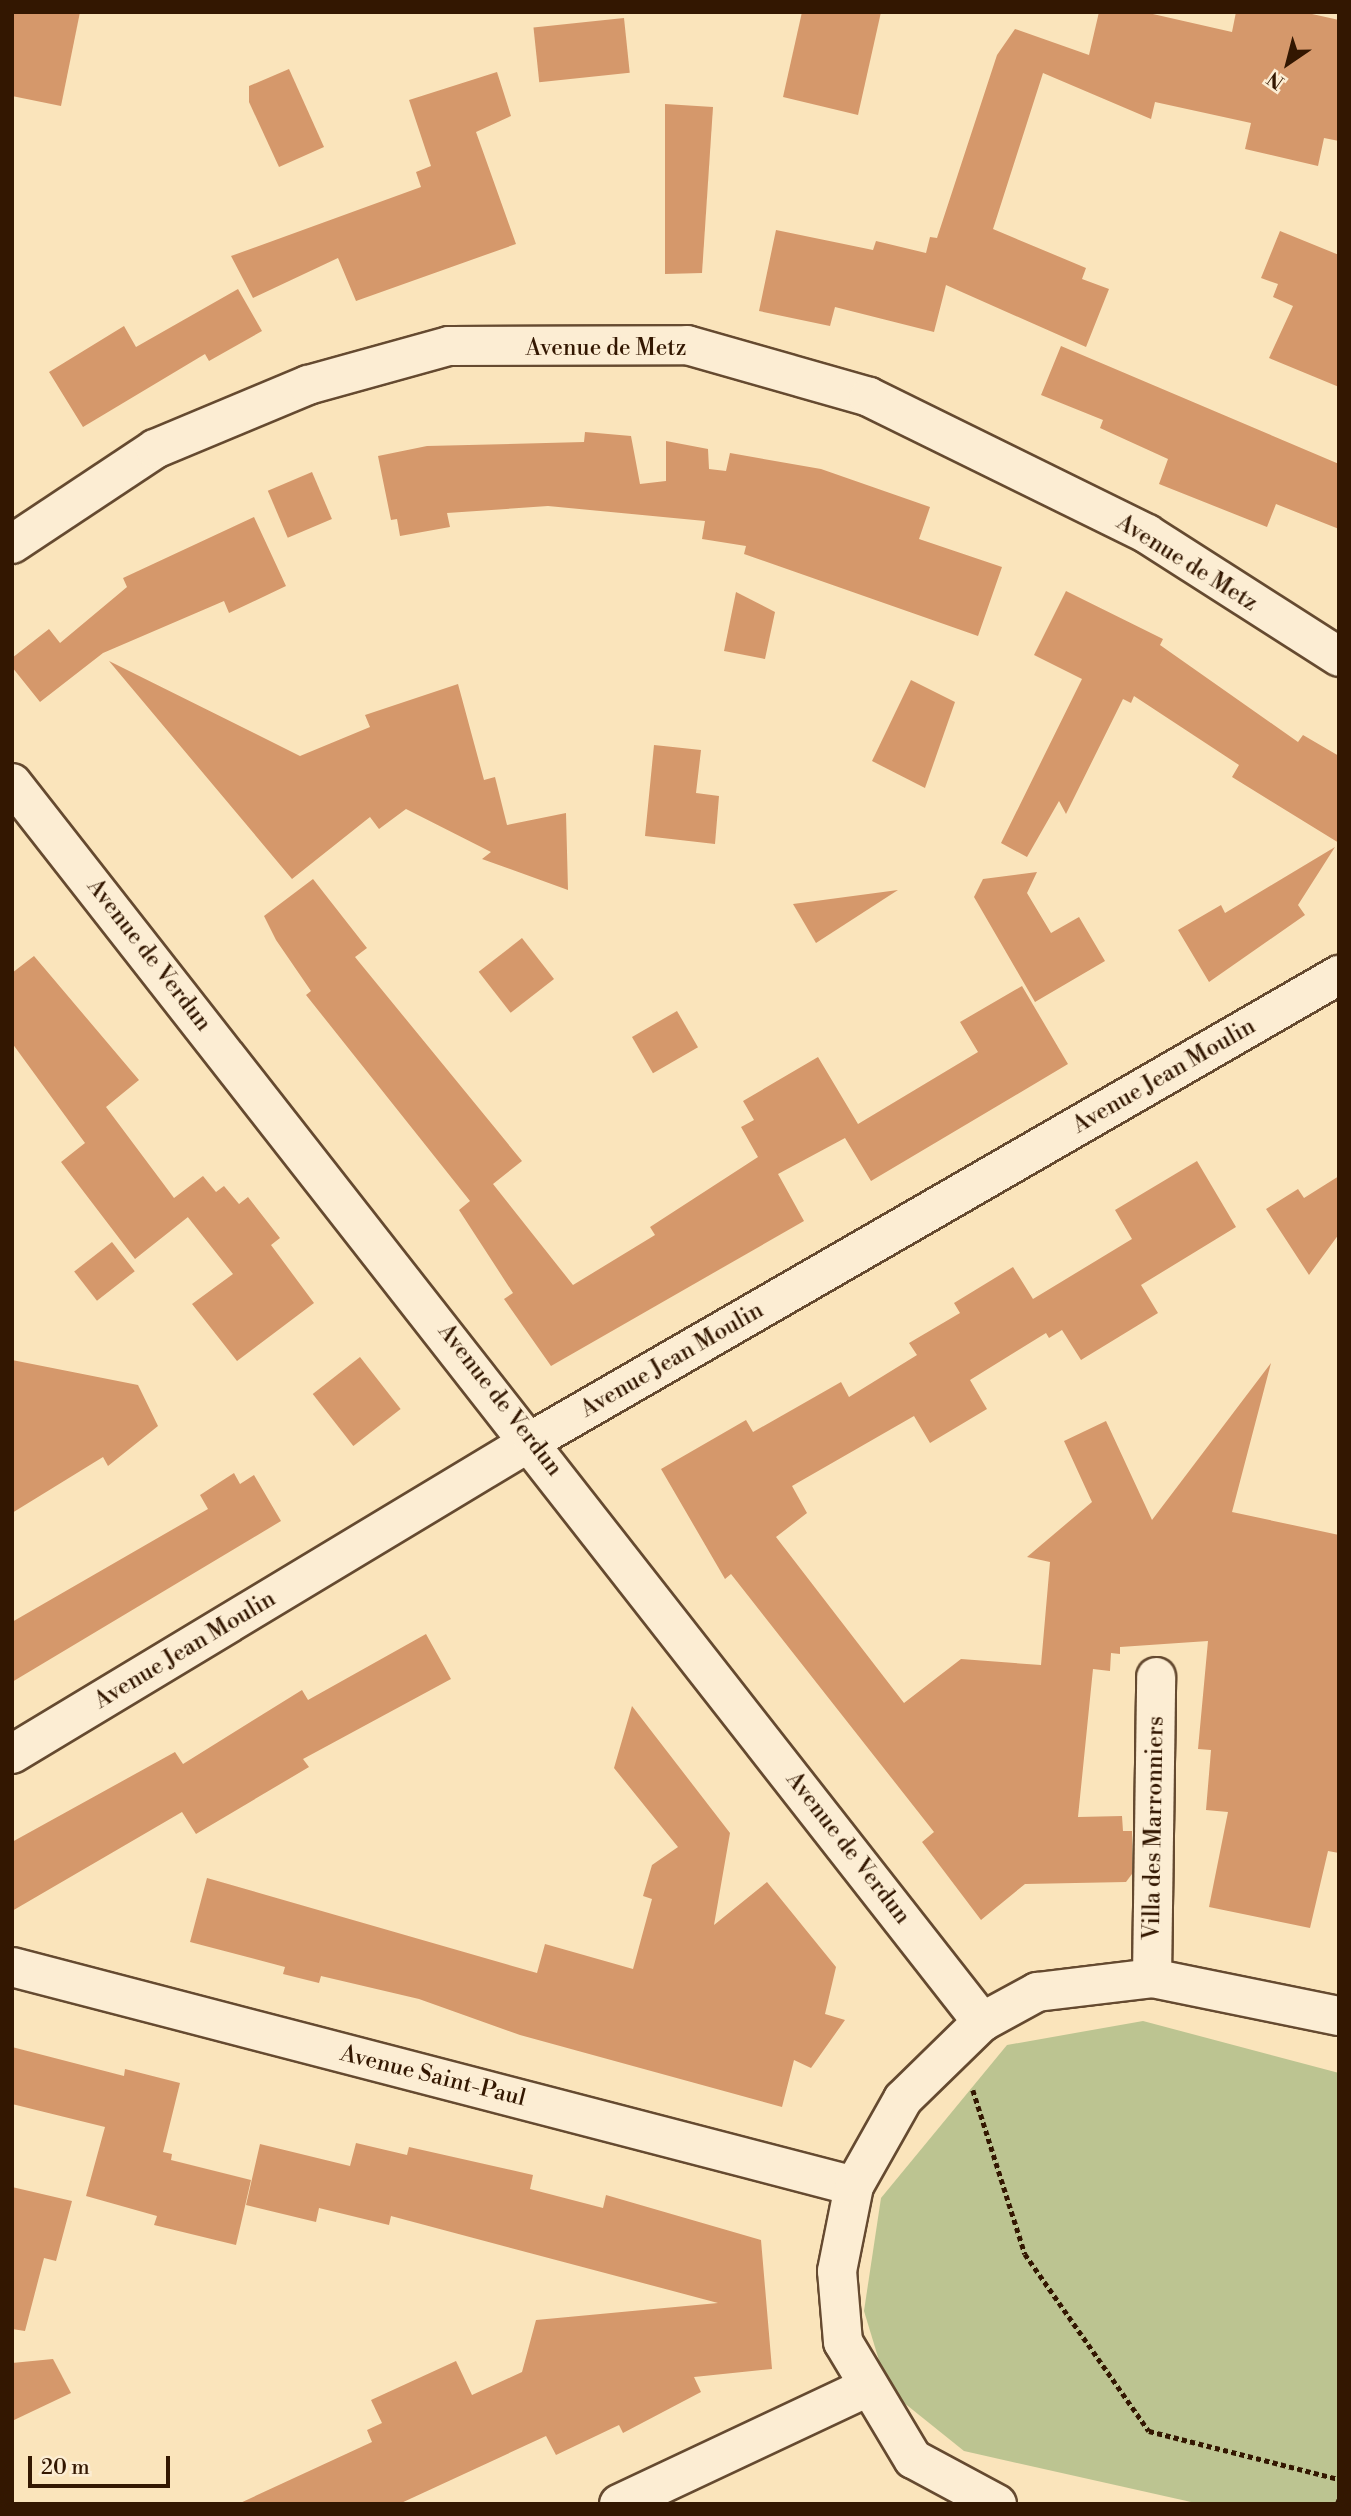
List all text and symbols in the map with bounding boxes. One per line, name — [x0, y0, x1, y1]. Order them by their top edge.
north arrow — [1253, 28, 1323, 98]
text: N — [1263, 66, 1289, 94]
street label: Avenue de Metz — [525, 334, 687, 362]
street label: Avenue de Metz — [1111, 509, 1263, 617]
street label: Avenue de Verdun — [81, 873, 217, 1037]
street label: Avenue Jean Moulin — [1068, 1012, 1260, 1140]
street label: Avenue Jean Moulin — [576, 1296, 768, 1424]
street label: Avenue de Verdun — [432, 1318, 568, 1482]
street label: Avenue Jean Moulin — [89, 1585, 281, 1715]
street label: Villa des Marronniers — [1138, 1716, 1170, 1940]
street label: Avenue de Verdun — [780, 1766, 916, 1930]
street label: Avenue Saint-Paul — [337, 2040, 529, 2112]
scale bar — [32, 2442, 173, 2486]
text: 20 m — [41, 2455, 90, 2481]

